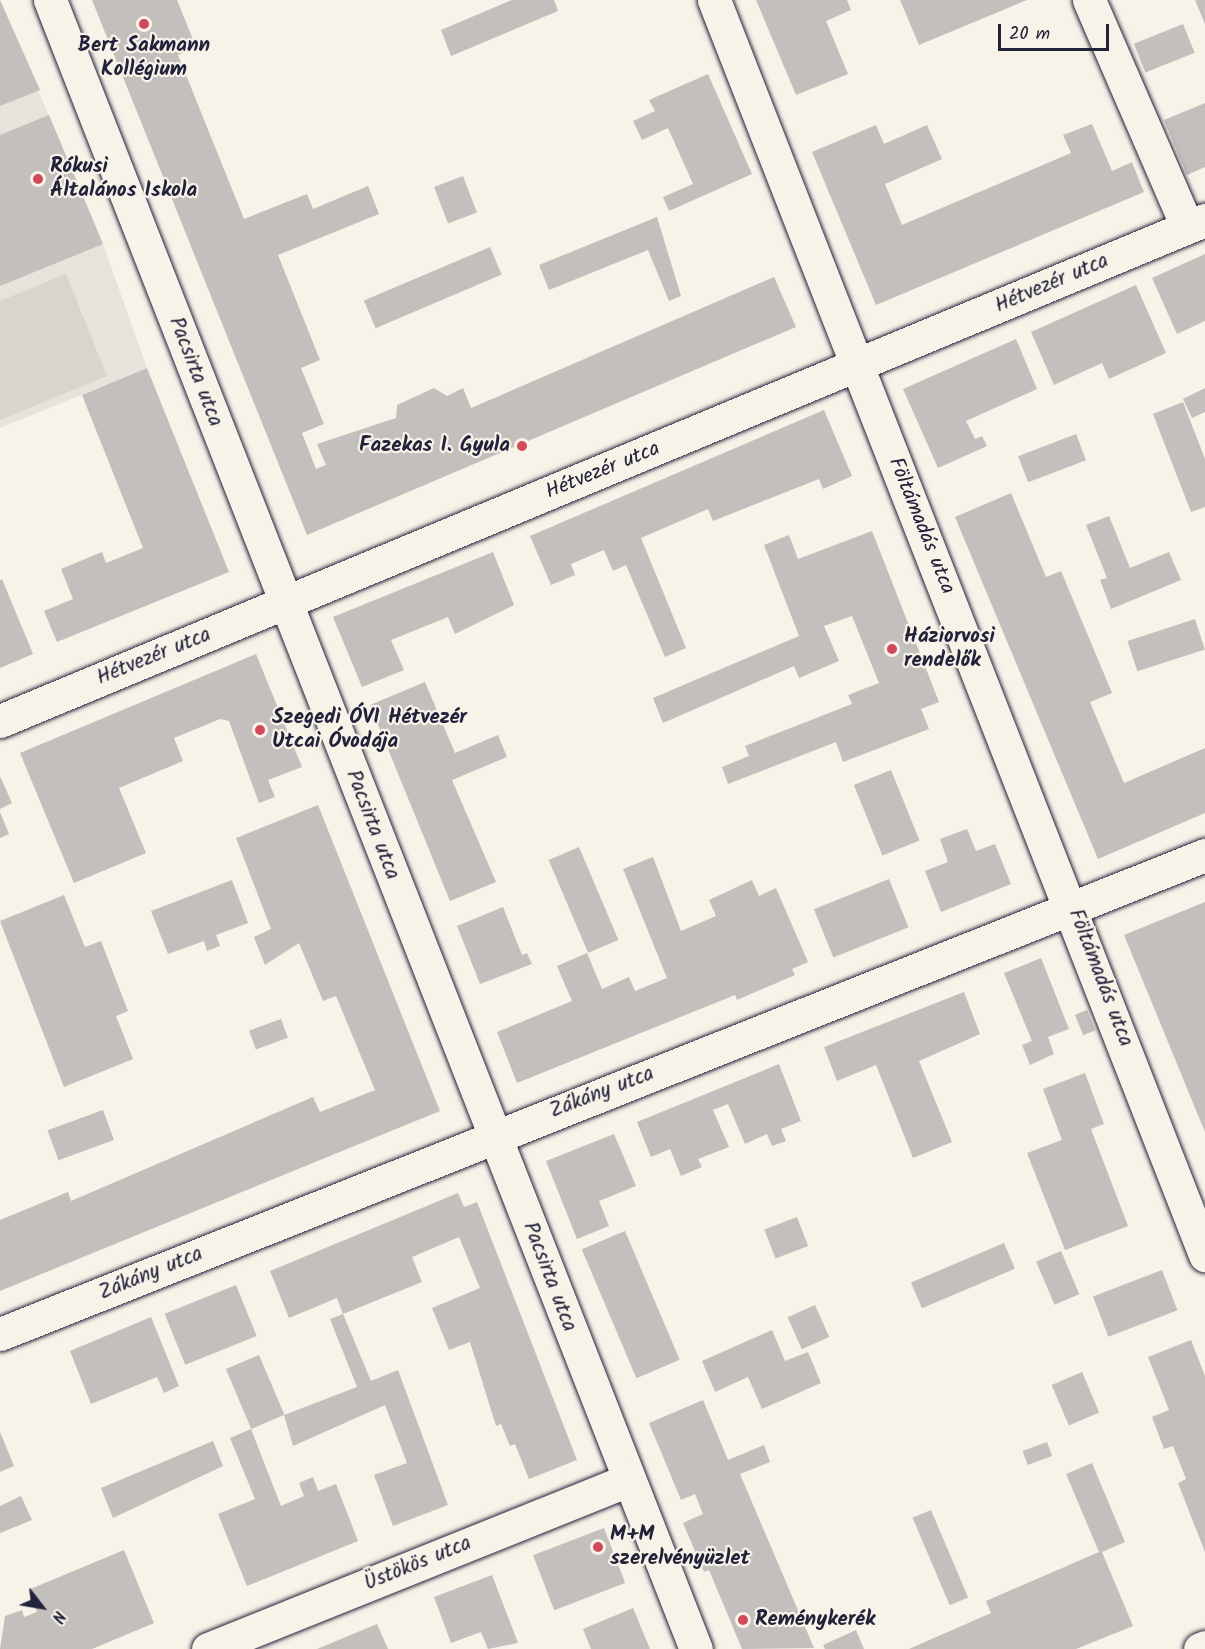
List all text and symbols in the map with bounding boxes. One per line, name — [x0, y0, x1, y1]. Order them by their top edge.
scale bar — [1001, 12, 1112, 50]
marker: Bert Sakmann Kollégium — [137, 17, 151, 31]
text: 20 m — [1009, 20, 1050, 49]
place label: Bert Sakmann Kollégium — [78, 33, 210, 83]
place label: Rókusi Általános Iskola — [50, 154, 197, 204]
marker: Rókusi Általános Iskola — [31, 172, 45, 186]
street label: Hétvezér utca — [991, 249, 1113, 319]
street label: Pacsirta utca — [163, 314, 227, 430]
place label: Fazekas I. Gyula — [359, 433, 510, 459]
street label: Hétvezér utca — [542, 437, 664, 505]
marker: Fazekas I. Gyula — [515, 439, 529, 453]
street label: Föltámadás utca — [882, 454, 960, 598]
street label: Hétvezér utca — [93, 623, 215, 691]
place label: Háziorvosi rendelők — [904, 624, 995, 674]
marker: Háziorvosi rendelők — [885, 642, 899, 656]
place label: Szegedi ÓVI Hétvezér Utcai Óvodája — [272, 705, 467, 755]
marker: Szegedi ÓVI Hétvezér Utcai Óvodája — [253, 723, 267, 737]
street label: Pacsirta utca — [340, 767, 404, 883]
street label: Föltámadás utca — [1062, 906, 1138, 1050]
street label: Zákány utca — [546, 1062, 658, 1124]
street label: Pacsirta utca — [517, 1219, 581, 1335]
street label: Zákány utca — [95, 1242, 207, 1306]
place label: M+M szerelvényüzlet — [610, 1522, 750, 1572]
street label: Üstökös utca — [361, 1531, 475, 1597]
marker: M+M szerelvényüzlet — [591, 1540, 605, 1554]
north arrow — [12, 1577, 72, 1637]
text: N — [45, 1606, 71, 1627]
place label: Reménykerék — [755, 1607, 875, 1633]
marker: Reménykerék — [736, 1613, 750, 1627]

